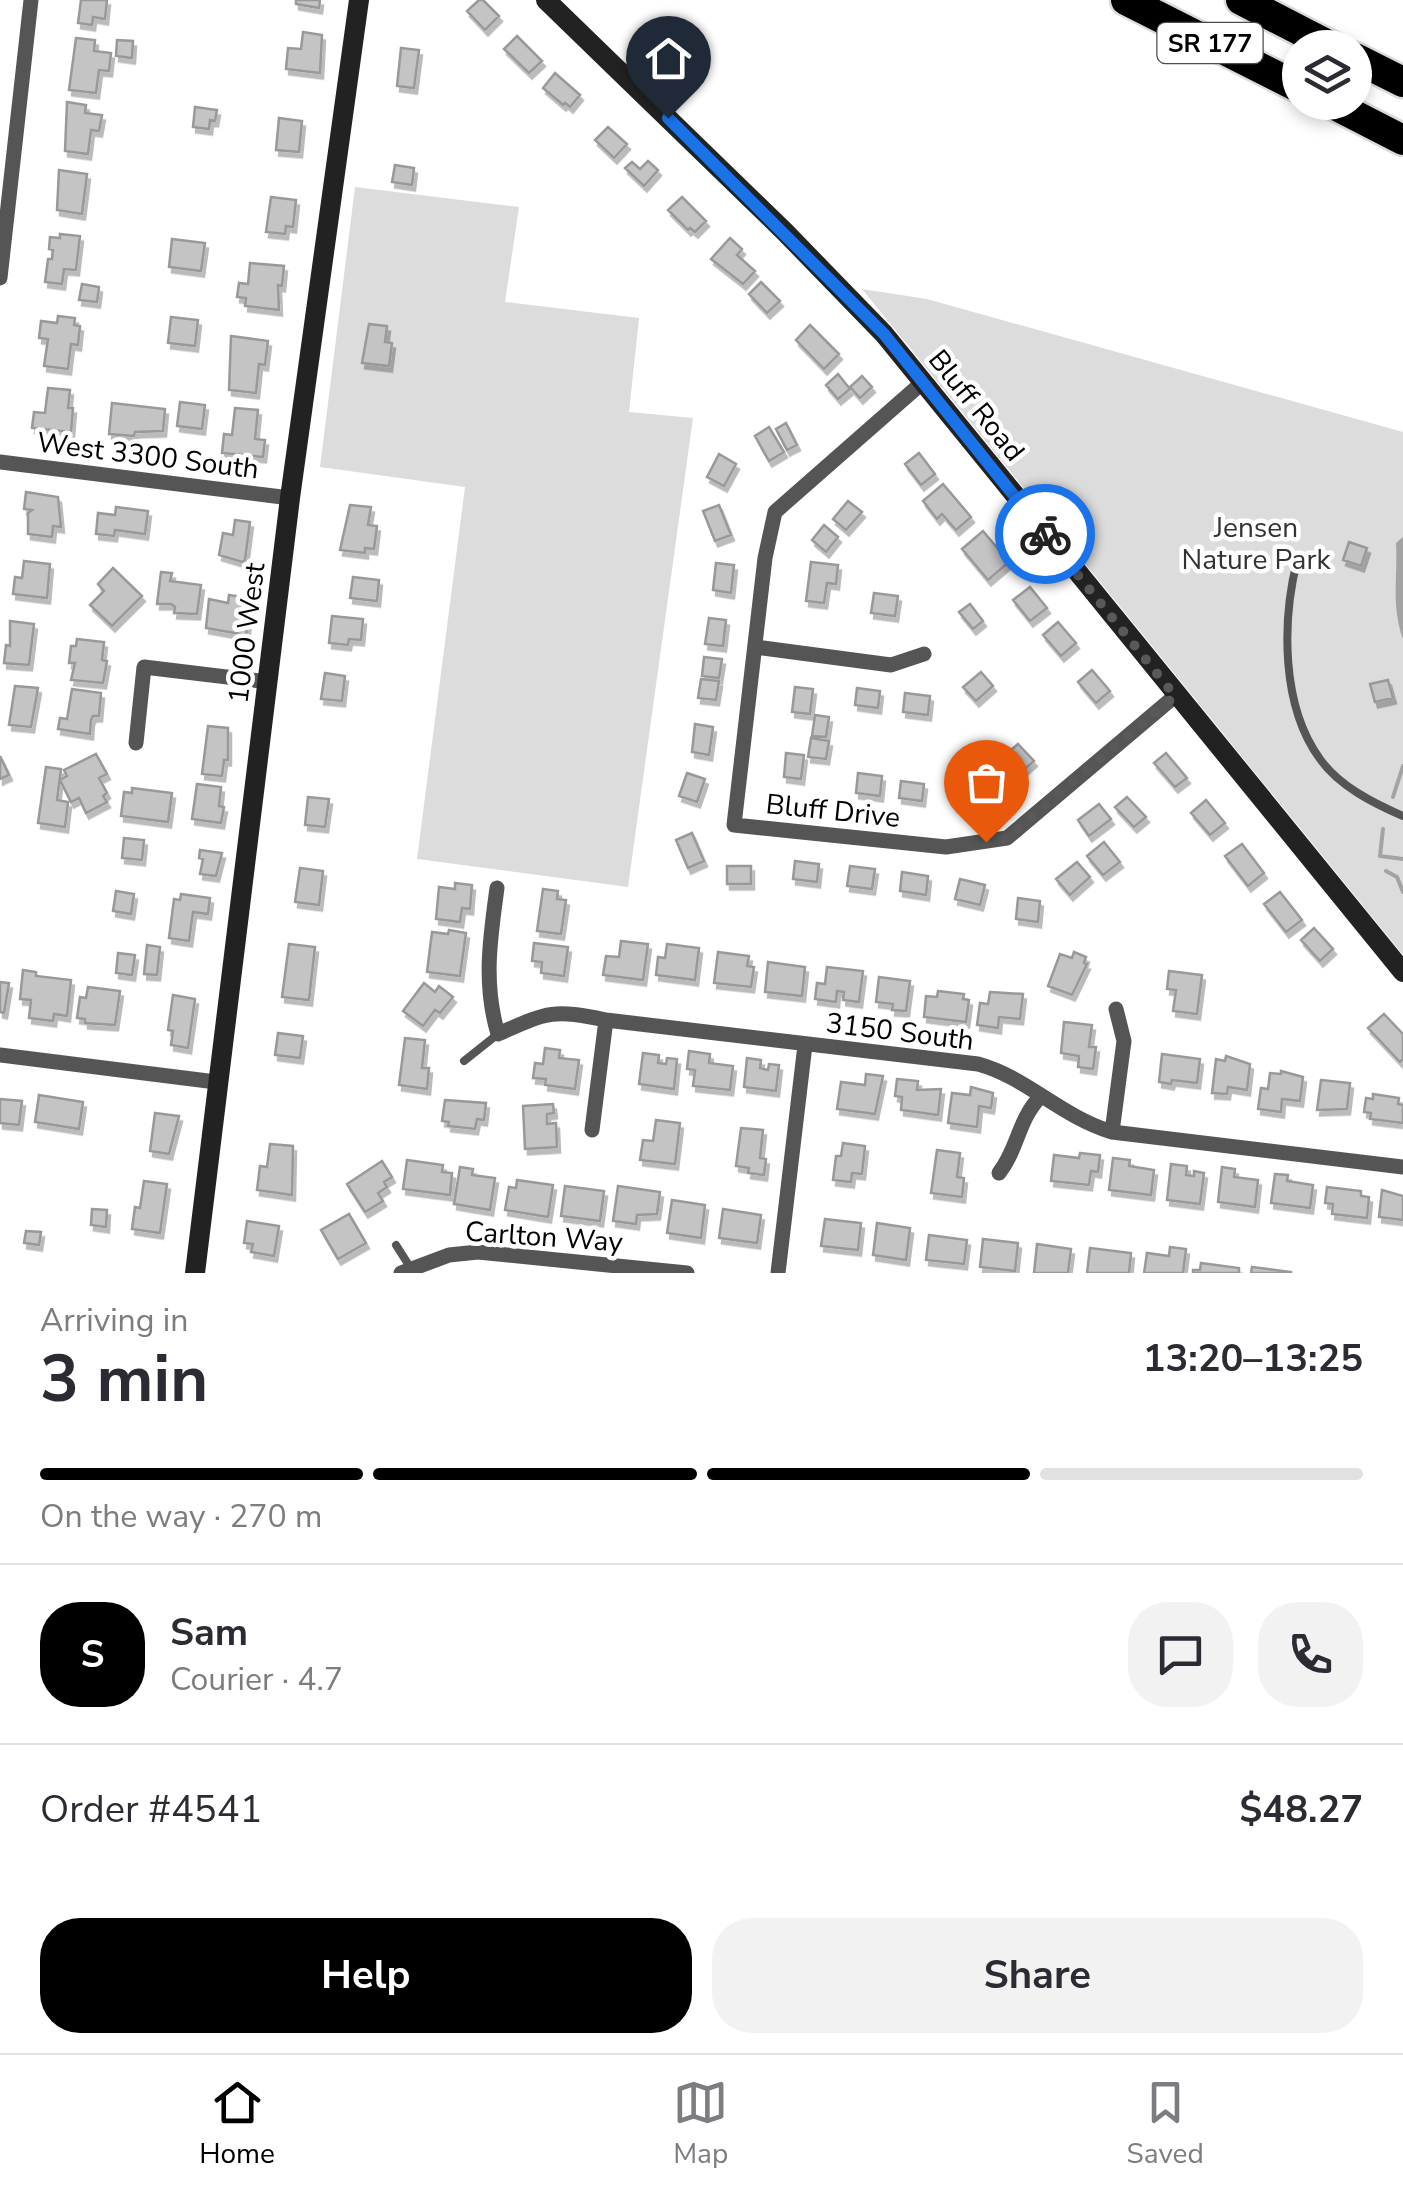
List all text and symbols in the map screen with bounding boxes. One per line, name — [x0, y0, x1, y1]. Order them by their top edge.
pin — [626, 16, 711, 119]
road number: SR 177 — [1158, 23, 1262, 63]
map controls — [1282, 30, 1372, 120]
button: layers — [1282, 30, 1372, 120]
icon: home — [641, 31, 696, 86]
street label: Bluff Road — [919, 342, 1033, 469]
street label: West 3300 South — [35, 424, 261, 488]
courier — [995, 484, 1095, 584]
icon: bike — [1018, 507, 1073, 562]
park label: Jensen Nature Park — [1182, 509, 1331, 579]
street label: 1000 West — [220, 560, 275, 706]
pin — [944, 740, 1029, 843]
icon: bag — [959, 755, 1014, 810]
street label: Bluff Drive — [764, 785, 902, 837]
street label: 3150 South — [824, 1004, 976, 1060]
street label: Carlton Way — [464, 1213, 625, 1262]
text: Arriving in — [40, 1299, 188, 1342]
text: 13:20–13:25 — [1143, 1333, 1363, 1384]
text: 3 min — [40, 1335, 208, 1424]
text: On the way · 270 m — [40, 1495, 322, 1538]
button: chat — [1128, 1602, 1233, 1707]
button: phone — [1258, 1602, 1363, 1707]
text: Sam — [170, 1607, 248, 1658]
text: S — [81, 1629, 104, 1680]
text: Courier · 4.7 — [170, 1658, 343, 1701]
text: Order #4541 — [40, 1784, 262, 1835]
text: $48.27 — [1240, 1784, 1363, 1835]
button: Help — [40, 1918, 692, 2033]
button: Share — [712, 1918, 1363, 2033]
tab: Home — [199, 2075, 275, 2173]
tab: Map — [673, 2075, 728, 2173]
tab: Saved — [1126, 2075, 1204, 2173]

